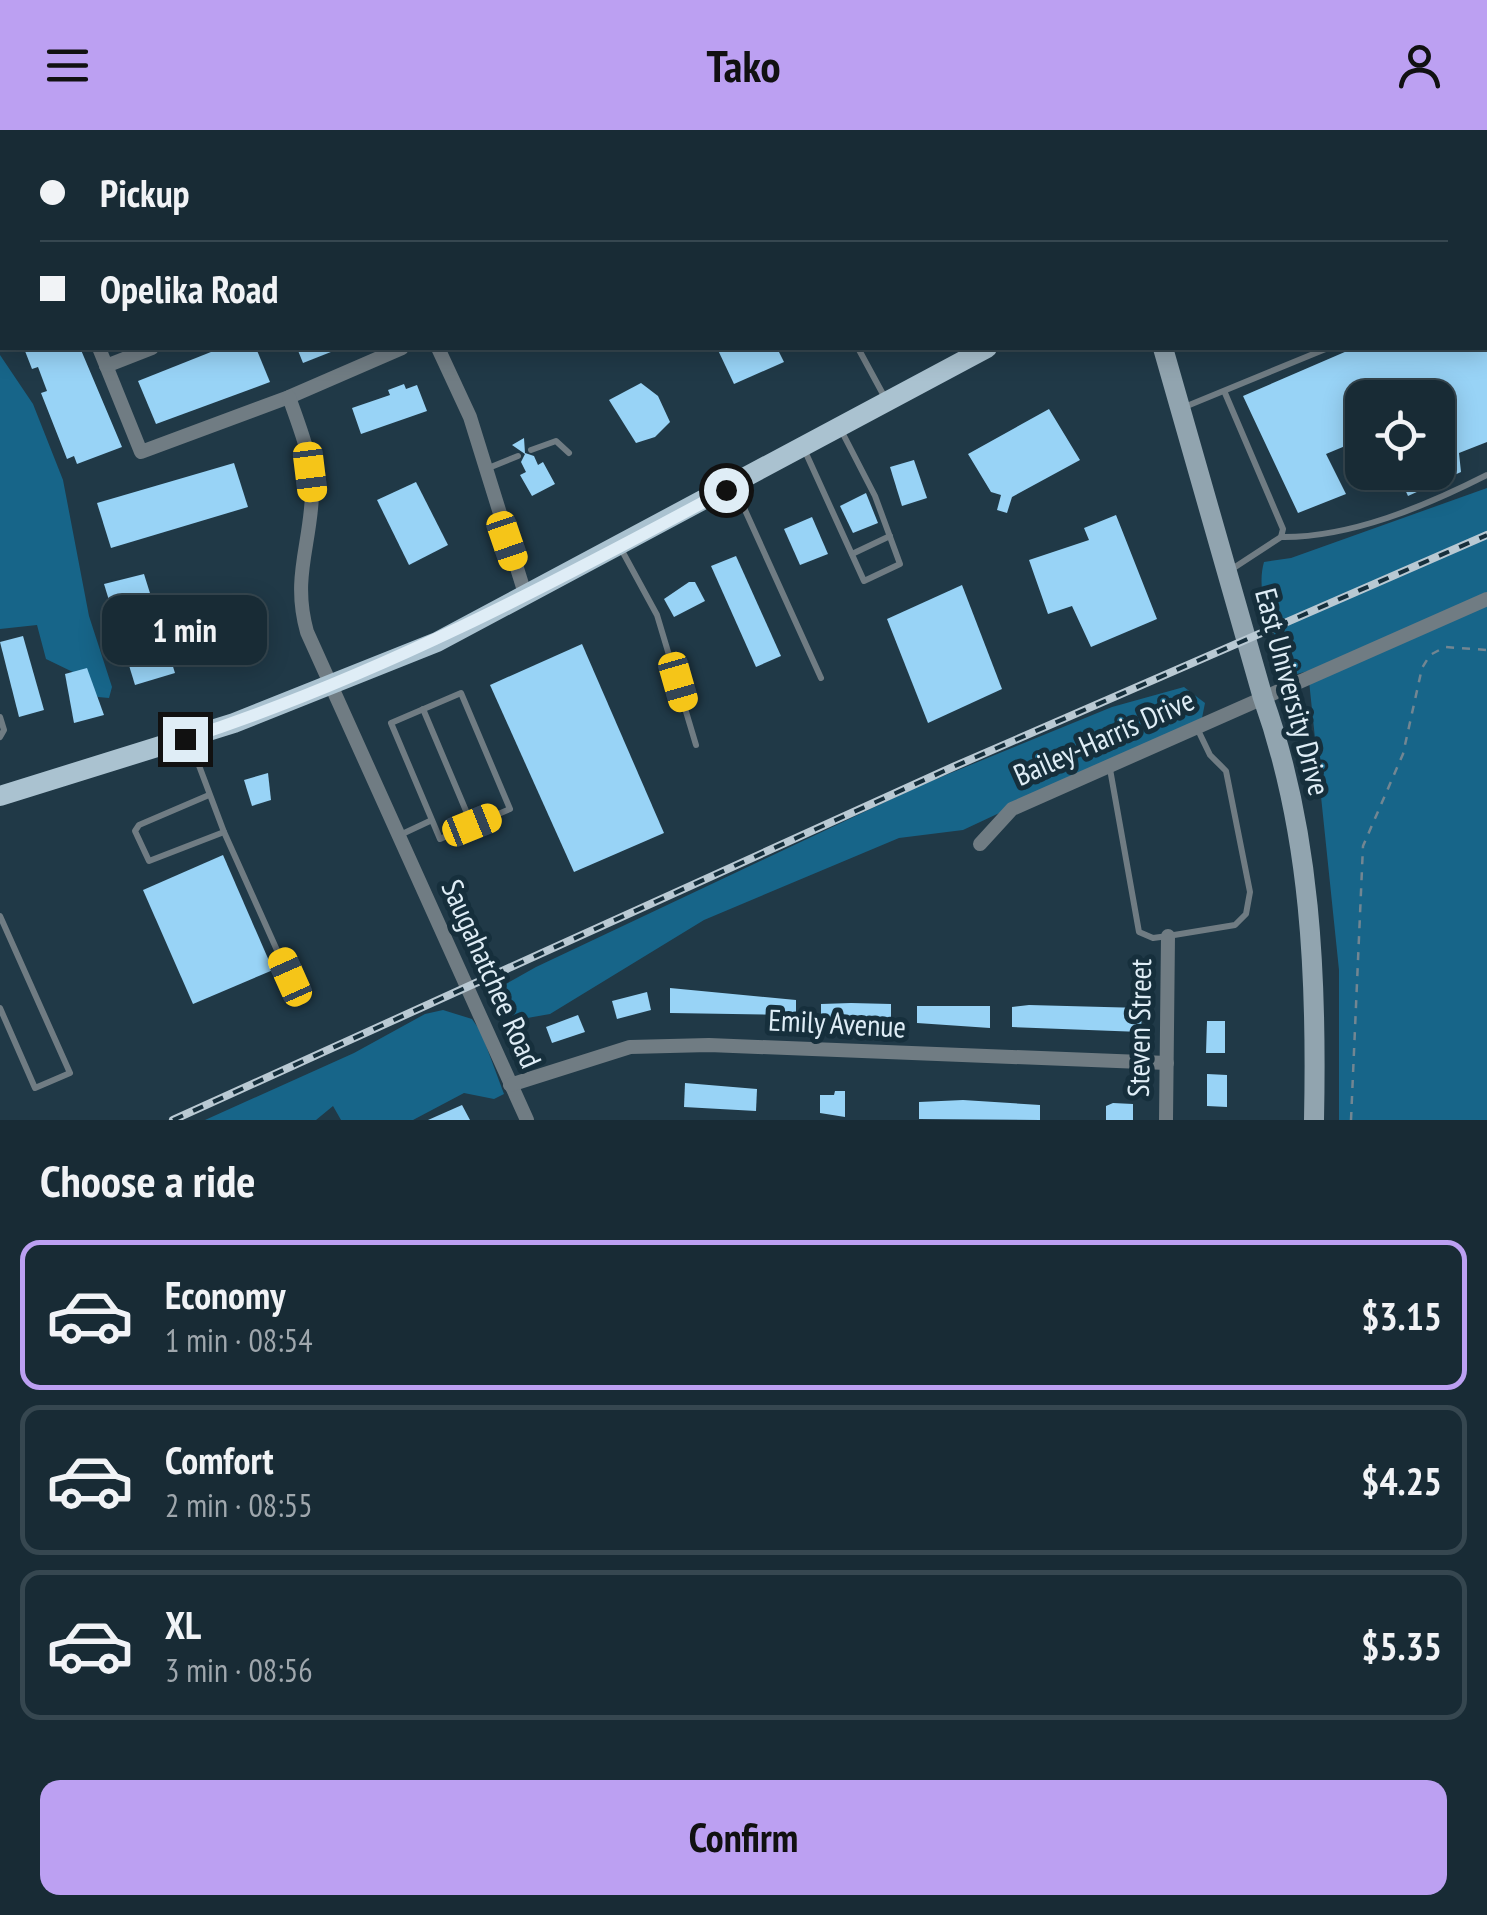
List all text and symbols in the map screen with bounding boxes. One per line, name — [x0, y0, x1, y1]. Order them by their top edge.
text: Tako — [706, 36, 781, 94]
icon: menu — [40, 38, 95, 93]
icon: person — [1392, 38, 1447, 93]
text: Pickup — [100, 168, 190, 217]
text: Opelika Road — [100, 264, 278, 313]
map controls — [1345, 380, 1455, 490]
button: locate — [1345, 380, 1455, 490]
car — [291, 440, 329, 504]
route start — [704, 468, 749, 513]
car — [483, 508, 531, 574]
street label: East University Drive — [1247, 584, 1340, 800]
callout: 1 min — [102, 594, 268, 664]
text: 1 min — [152, 609, 217, 651]
car — [655, 649, 701, 715]
street label: Bailey-Harris Drive — [1007, 679, 1200, 794]
route end — [163, 717, 208, 762]
car — [439, 800, 505, 850]
street label: Saugahatchee Road — [433, 873, 551, 1074]
car — [264, 943, 316, 1011]
street label: Steven Street — [1118, 958, 1159, 1097]
street label: Emily Avenue — [767, 999, 907, 1046]
text: Choose a ride — [40, 1151, 255, 1209]
icon: car — [45, 1270, 135, 1360]
text: Economy — [165, 1270, 285, 1319]
text: $3.15 — [1361, 1291, 1442, 1340]
text: 1 min · 08:54 — [165, 1319, 313, 1361]
icon: car — [45, 1435, 135, 1525]
text: Comfort — [165, 1435, 274, 1484]
text: $4.25 — [1361, 1456, 1442, 1505]
text: 2 min · 08:55 — [165, 1484, 313, 1526]
icon: car — [45, 1600, 135, 1690]
text: XL — [165, 1600, 201, 1649]
text: $5.35 — [1361, 1621, 1442, 1670]
text: 3 min · 08:56 — [165, 1649, 313, 1691]
button: Confirm — [40, 1780, 1447, 1895]

